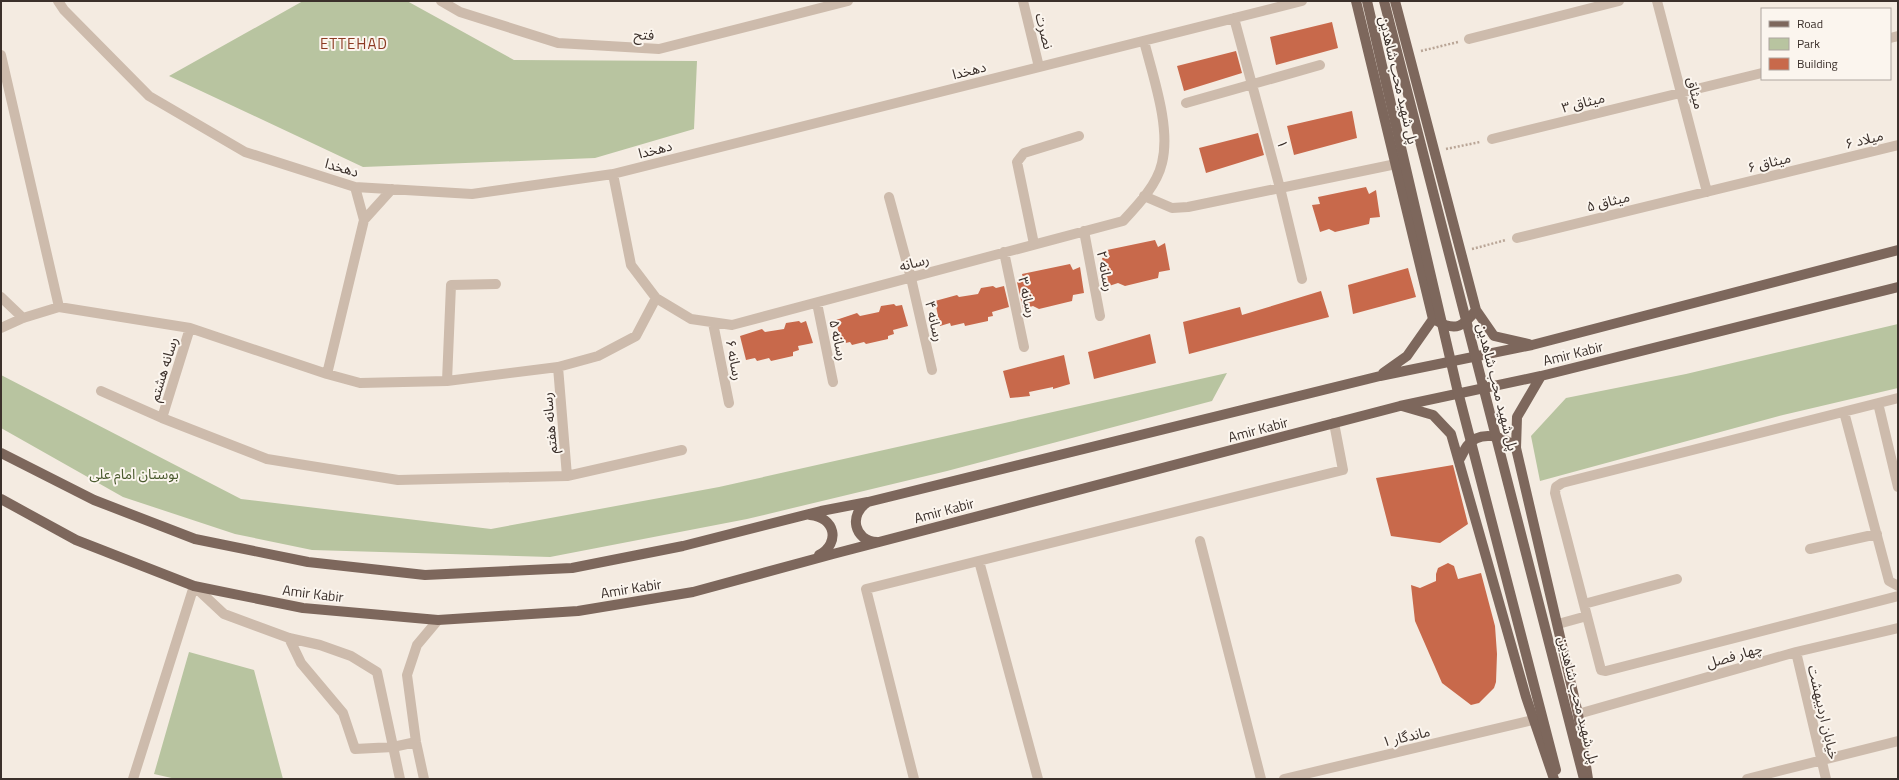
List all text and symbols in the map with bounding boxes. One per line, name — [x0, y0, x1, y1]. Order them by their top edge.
legend — [1761, 8, 1891, 80]
street label: نصرت — [1030, 11, 1060, 51]
street label: پل شهید محب شاهدین — [1374, 14, 1424, 146]
text: Road — [1797, 14, 1823, 33]
street label: فتح — [633, 23, 655, 46]
district label: ETTEHAD — [320, 32, 388, 55]
text: Park — [1797, 34, 1820, 53]
text: Building — [1797, 54, 1838, 73]
street label: دهخدا — [950, 56, 989, 84]
street label: میثاق — [1682, 74, 1710, 112]
street label: میثاق ۳ — [1559, 87, 1607, 117]
street label: میلاد ۶ — [1843, 124, 1885, 154]
street label: دهخدا — [636, 135, 675, 163]
street label: ۱ — [1272, 137, 1294, 151]
street label: میثاق ۶ — [1745, 147, 1793, 177]
street label: دهخدا — [323, 152, 362, 182]
street label: میثاق ۵ — [1584, 186, 1632, 216]
street label: رسانه — [897, 248, 931, 276]
street label: رسانه ۲ — [1092, 249, 1120, 293]
street label: رسانه ۳ — [1013, 275, 1043, 319]
street label: رسانه ۴ — [920, 298, 950, 344]
street label: رسانه ۵ — [824, 318, 854, 362]
street label: پل شهید محب شاهدین — [1472, 321, 1524, 453]
street label: رسانه هشتم — [143, 334, 184, 404]
street label: Amir Kabir — [1541, 335, 1605, 371]
street label: رسانه ۶ — [721, 338, 749, 382]
street label: رسانه هفتم — [536, 391, 563, 455]
street label: Amir Kabir — [1226, 411, 1290, 447]
park label: بوستان امام علی — [89, 463, 179, 485]
street label: Amir Kabir — [912, 492, 976, 528]
street label: Amir Kabir — [599, 573, 663, 603]
street label: Amir Kabir — [281, 579, 345, 607]
street label: پل شهید محب شاهدین — [1553, 634, 1605, 766]
street label: چهار فصل — [1704, 637, 1764, 673]
street label: خیابان اردیبهشت — [1803, 663, 1845, 761]
street label: ماندگار ۱ — [1380, 720, 1432, 752]

